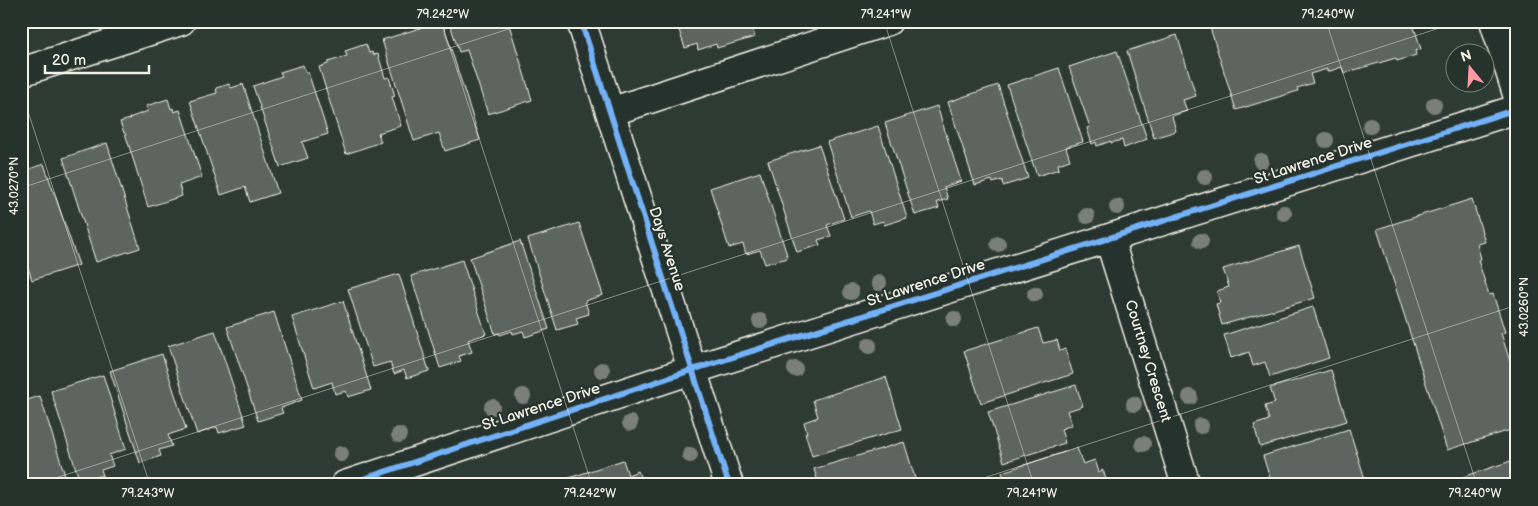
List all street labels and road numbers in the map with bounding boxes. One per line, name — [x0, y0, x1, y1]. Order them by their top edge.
street label: St Lawrence Drive — [1252, 133, 1375, 189]
street label: Days Avenue — [644, 204, 690, 294]
street label: St Lawrence Drive — [865, 255, 988, 311]
street label: Courtney Crescent — [1120, 298, 1176, 425]
street label: St Lawrence Drive — [480, 379, 603, 435]

